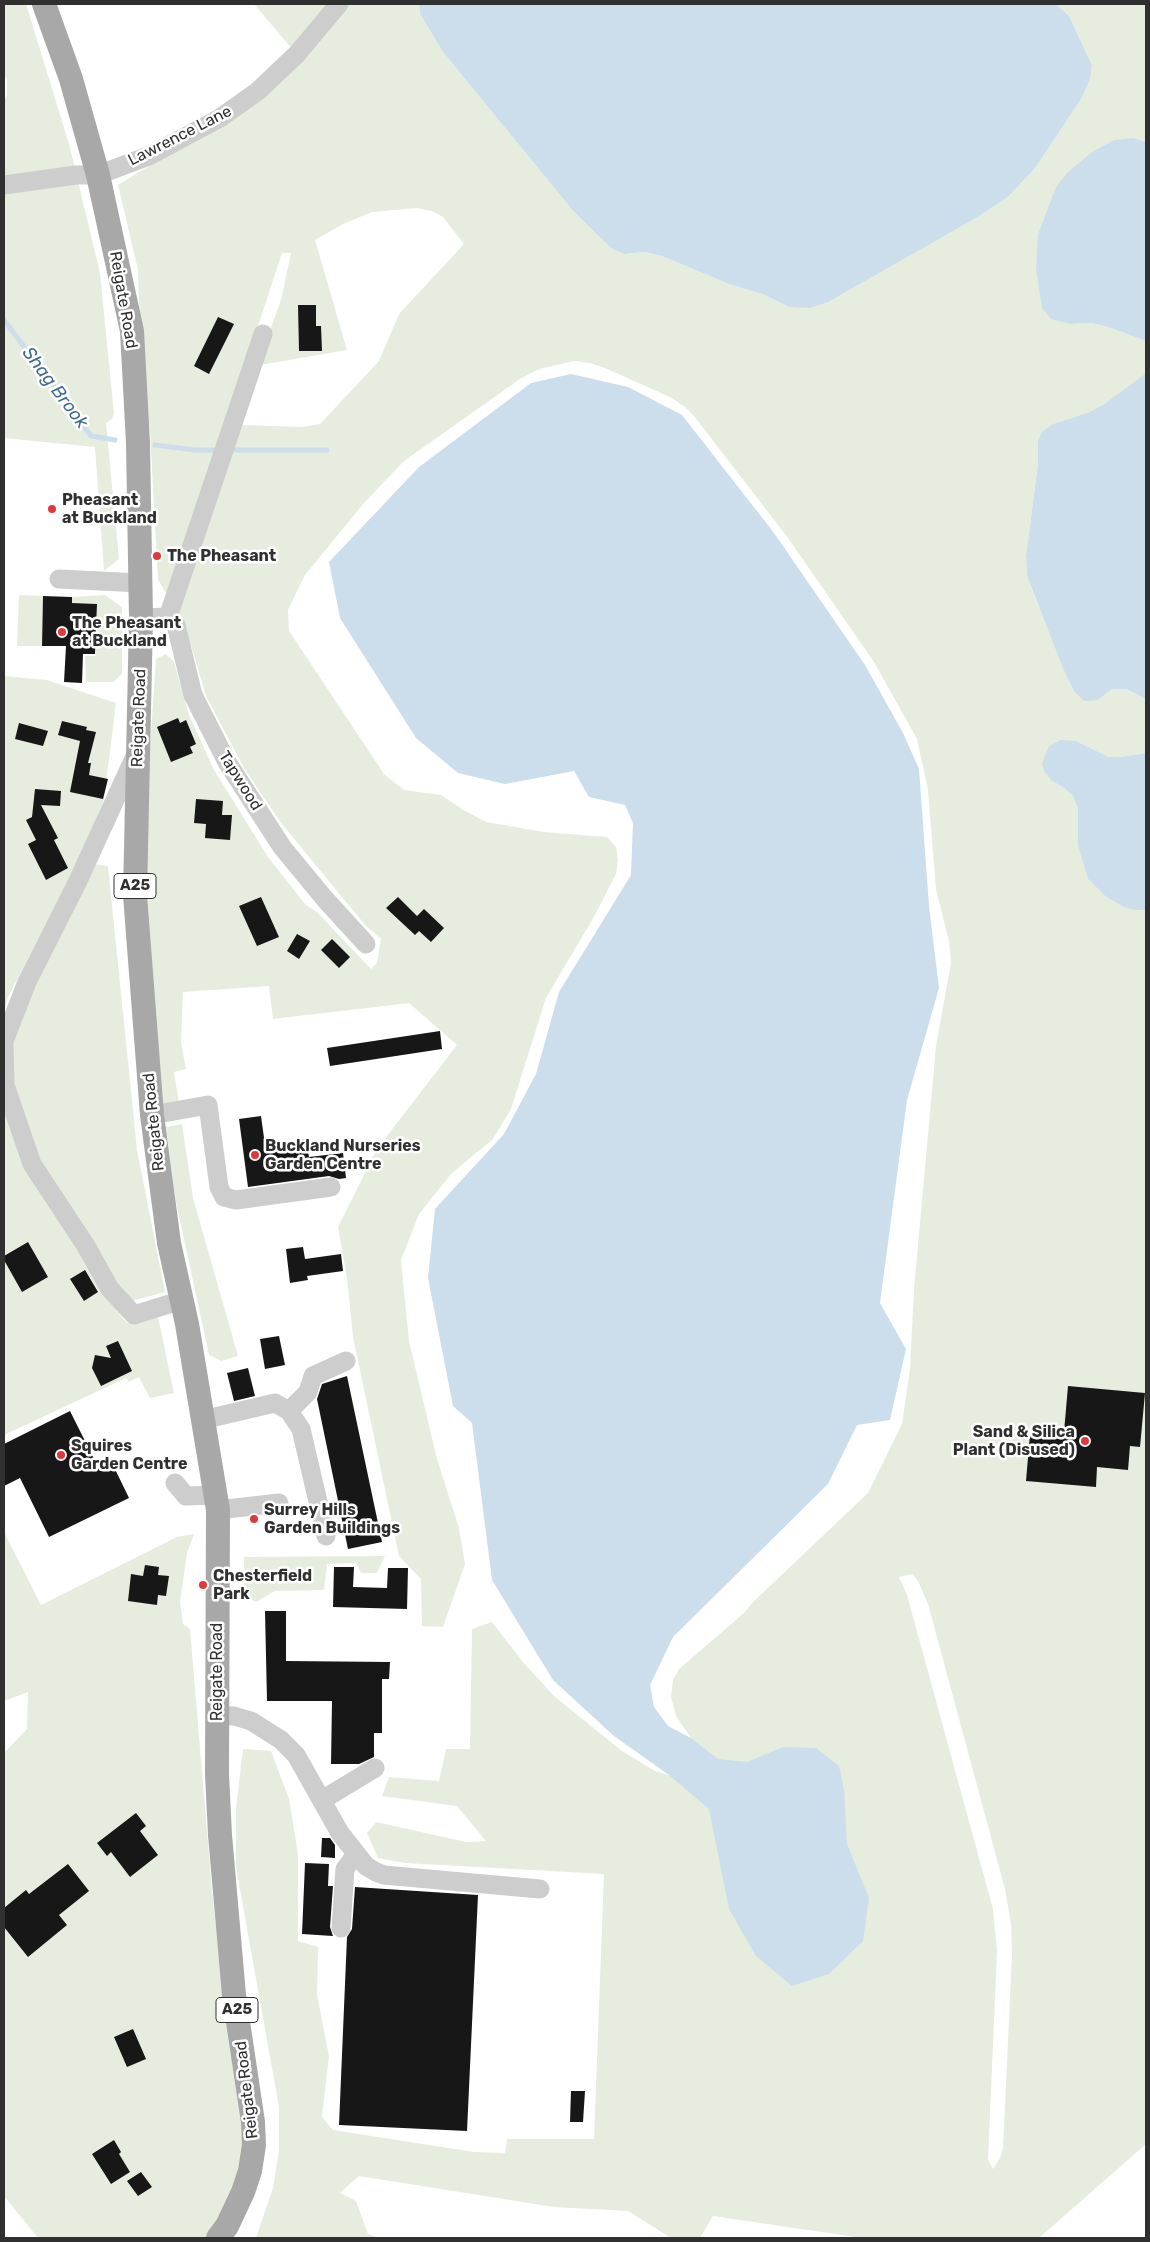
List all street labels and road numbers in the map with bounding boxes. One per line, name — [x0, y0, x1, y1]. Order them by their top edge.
street label: Lawrence Lane — [125, 102, 235, 170]
street label: Reigate Road — [105, 250, 141, 350]
street label: Reigate Road — [128, 668, 150, 768]
street label: Tapwood — [214, 748, 266, 814]
road number: A25 — [114, 874, 156, 898]
street label: Reigate Road — [139, 1072, 169, 1172]
street label: Reigate Road — [207, 1623, 227, 1721]
road number: A25 — [216, 1998, 258, 2022]
street label: Reigate Road — [231, 2040, 263, 2140]

